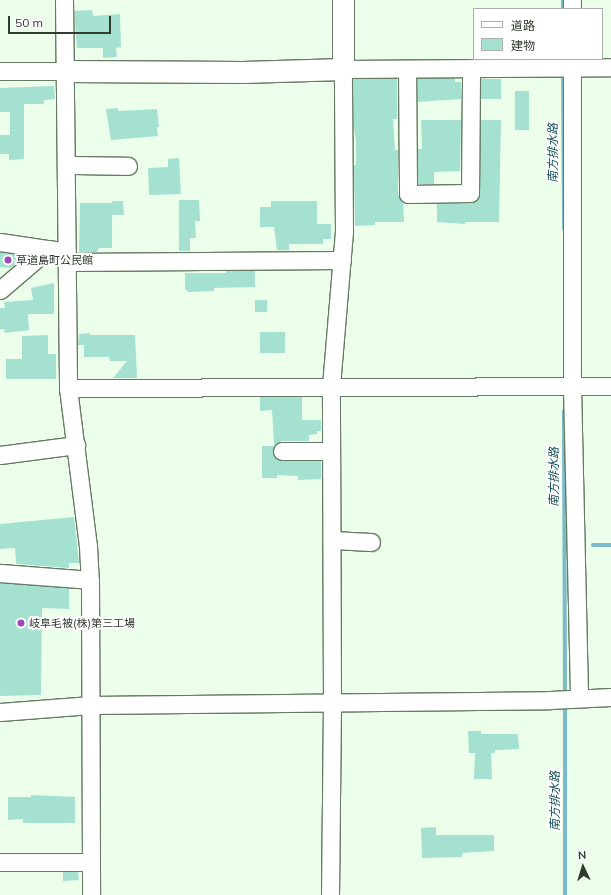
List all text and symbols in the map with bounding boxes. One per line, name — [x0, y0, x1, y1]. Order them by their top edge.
scale bar — [10, 8, 113, 34]
legend — [473, 8, 603, 60]
text: 50 m — [15, 15, 43, 30]
text: 道路 — [511, 18, 535, 33]
text: 建物 — [511, 38, 535, 53]
water label: 南方排水路 — [546, 123, 560, 183]
place label: 草道島町公民館 — [16, 253, 93, 267]
marker: 草道島町公民館 — [3, 255, 13, 265]
water label: 南方排水路 — [547, 447, 561, 507]
place label: 岐阜毛被(株)第三工場 — [29, 616, 135, 630]
marker: 岐阜毛被(株)第三工場 — [16, 618, 26, 628]
water label: 南方排水路 — [548, 771, 562, 831]
north arrow — [563, 847, 603, 887]
text: N — [578, 848, 587, 862]

